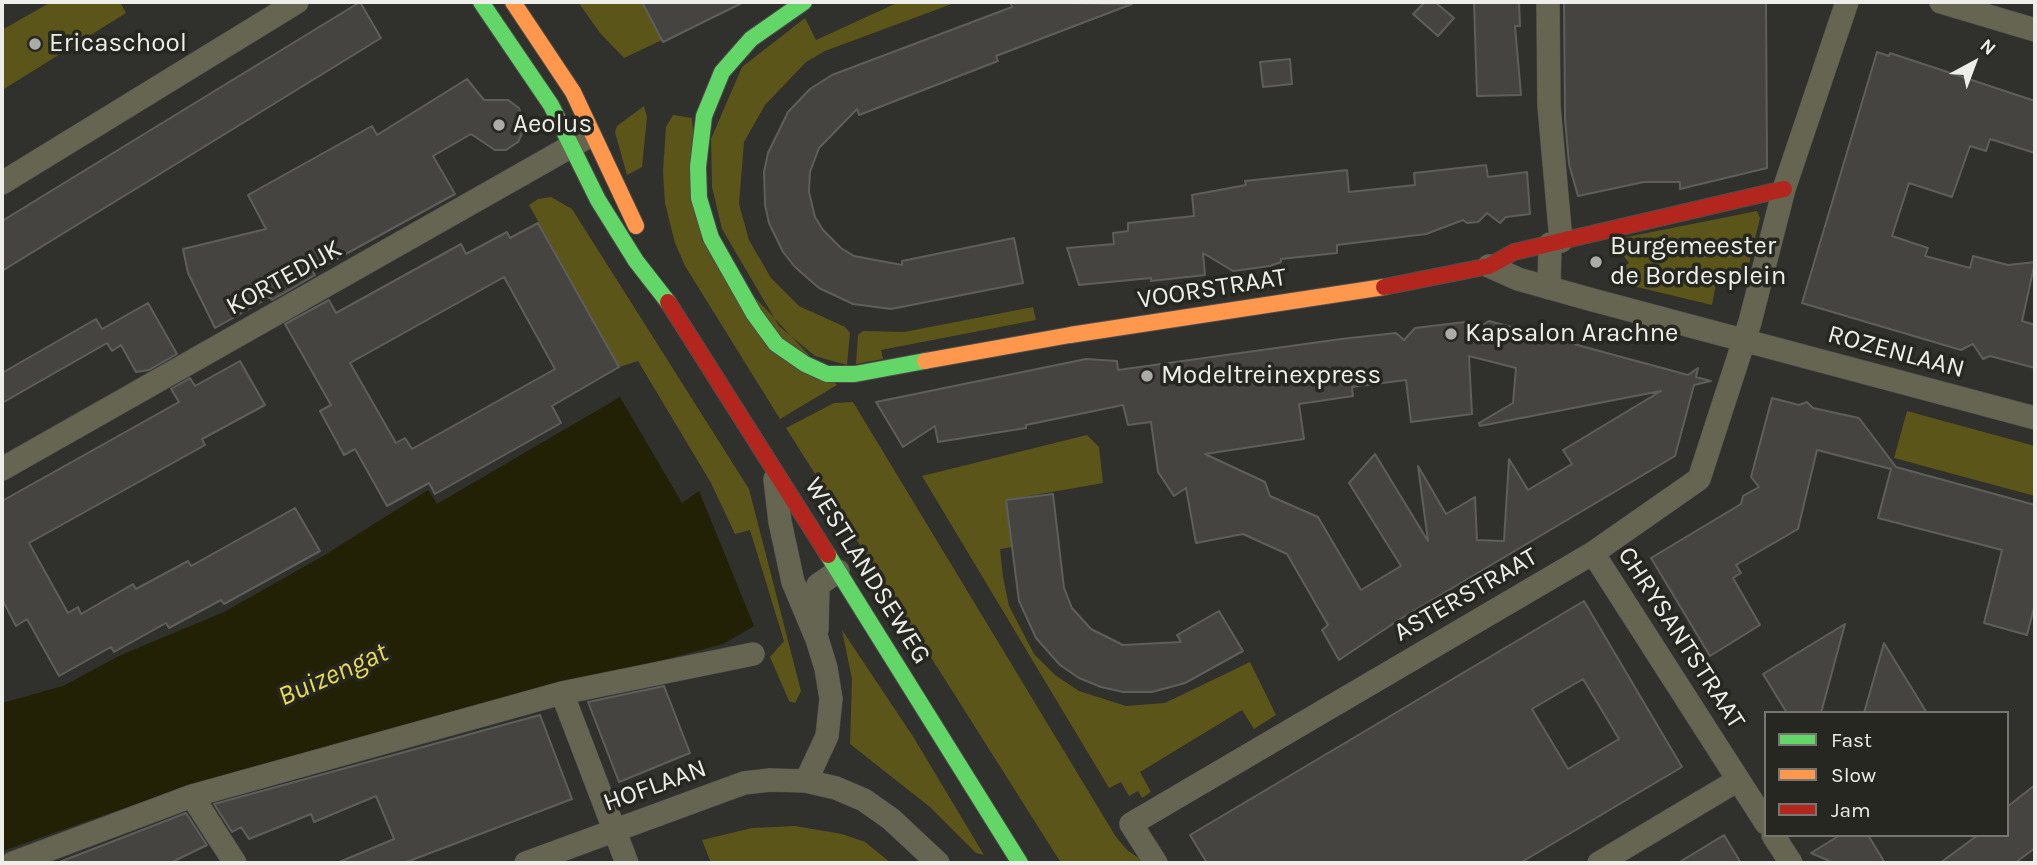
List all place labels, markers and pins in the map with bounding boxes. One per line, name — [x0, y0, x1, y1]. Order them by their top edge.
place label: Ericaschool — [49, 28, 187, 60]
marker: Ericaschool — [27, 36, 43, 52]
place label: Aeolus — [513, 109, 592, 141]
marker: Aeolus — [491, 117, 507, 133]
place label: Burgemeester de Bordesplein — [1610, 231, 1786, 292]
marker: Burgemeester de Bordesplein — [1588, 254, 1604, 270]
place label: Kapsalon Arachne — [1465, 318, 1678, 350]
marker: Kapsalon Arachne — [1443, 326, 1459, 342]
place label: Modeltreinexpress — [1161, 360, 1381, 392]
marker: Modeltreinexpress — [1139, 368, 1155, 384]

